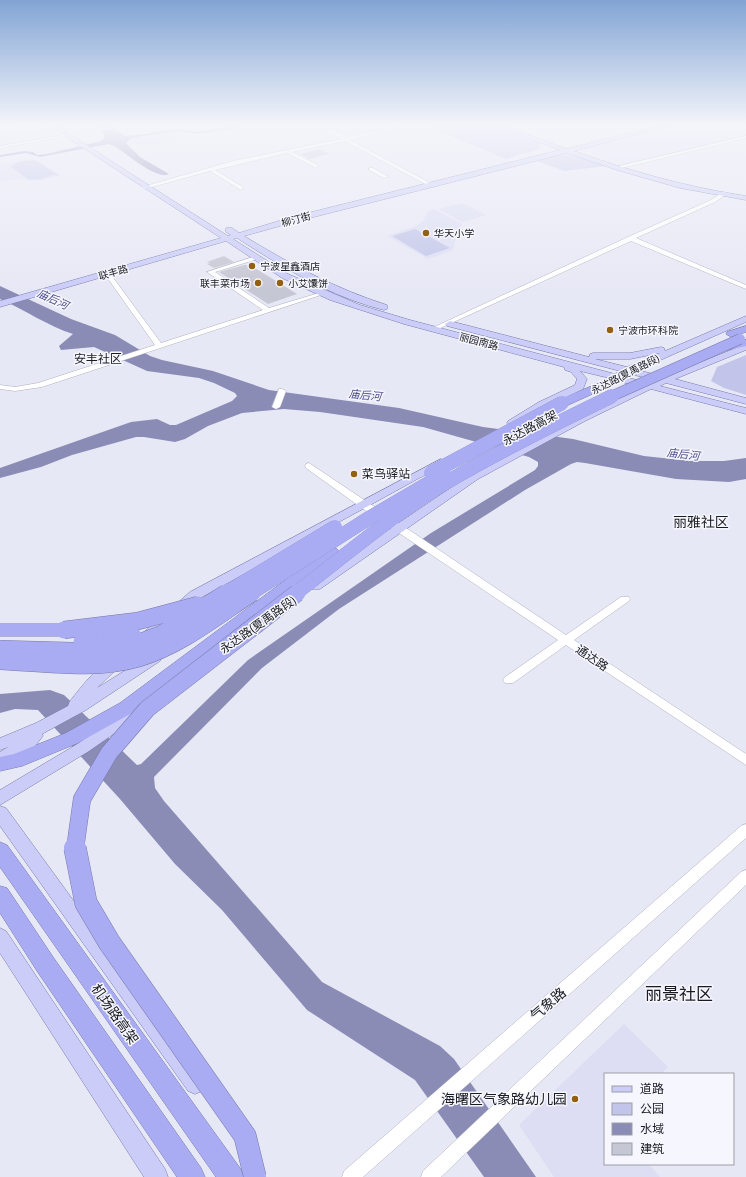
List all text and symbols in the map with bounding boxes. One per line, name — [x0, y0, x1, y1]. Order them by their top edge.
street label: 柳汀街 — [280, 210, 312, 229]
marker: 华天小学 — [421, 228, 431, 238]
place label: 华天小学 — [434, 228, 474, 239]
marker: 宁波星鑫酒店 — [247, 261, 257, 271]
place label: 宁波星鑫酒店 — [260, 261, 320, 272]
street label: 联丰路 — [97, 263, 129, 282]
place label: 联丰菜市场 — [200, 278, 250, 289]
marker: 联丰菜市场 — [253, 278, 263, 288]
marker: 小艾馕饼 — [275, 278, 285, 288]
place label: 小艾馕饼 — [288, 278, 328, 289]
water label: 庙后河 — [36, 287, 72, 312]
marker: 宁波市环科院 — [605, 325, 615, 335]
place label: 宁波市环科院 — [618, 325, 678, 336]
street label: 丽园南路 — [458, 331, 500, 352]
district label: 安丰社区 — [74, 352, 122, 366]
street label: 永达路(夏禹路段) — [589, 353, 661, 396]
water label: 庙后河 — [348, 387, 384, 403]
street label: 永达路高架 — [500, 408, 560, 448]
water label: 庙后河 — [666, 446, 702, 462]
place label: 菜鸟驿站 — [362, 467, 410, 481]
marker: 菜鸟驿站 — [349, 469, 359, 479]
district label: 丽雅社区 — [673, 514, 729, 530]
street label: 永达路(夏禹路段) — [217, 593, 299, 656]
street label: 通达路 — [573, 642, 611, 674]
street label: 机场路高架 — [88, 981, 142, 1047]
street label: 气象路 — [527, 984, 569, 1024]
district label: 丽景社区 — [645, 984, 713, 1004]
legend — [604, 1073, 734, 1165]
text: 道路 — [640, 1082, 664, 1096]
place label: 海曙区气象路幼儿园 — [441, 1091, 567, 1107]
marker: 海曙区气象路幼儿园 — [570, 1094, 580, 1104]
text: 公园 — [640, 1102, 664, 1116]
text: 水域 — [640, 1122, 664, 1136]
text: 建筑 — [640, 1142, 664, 1156]

